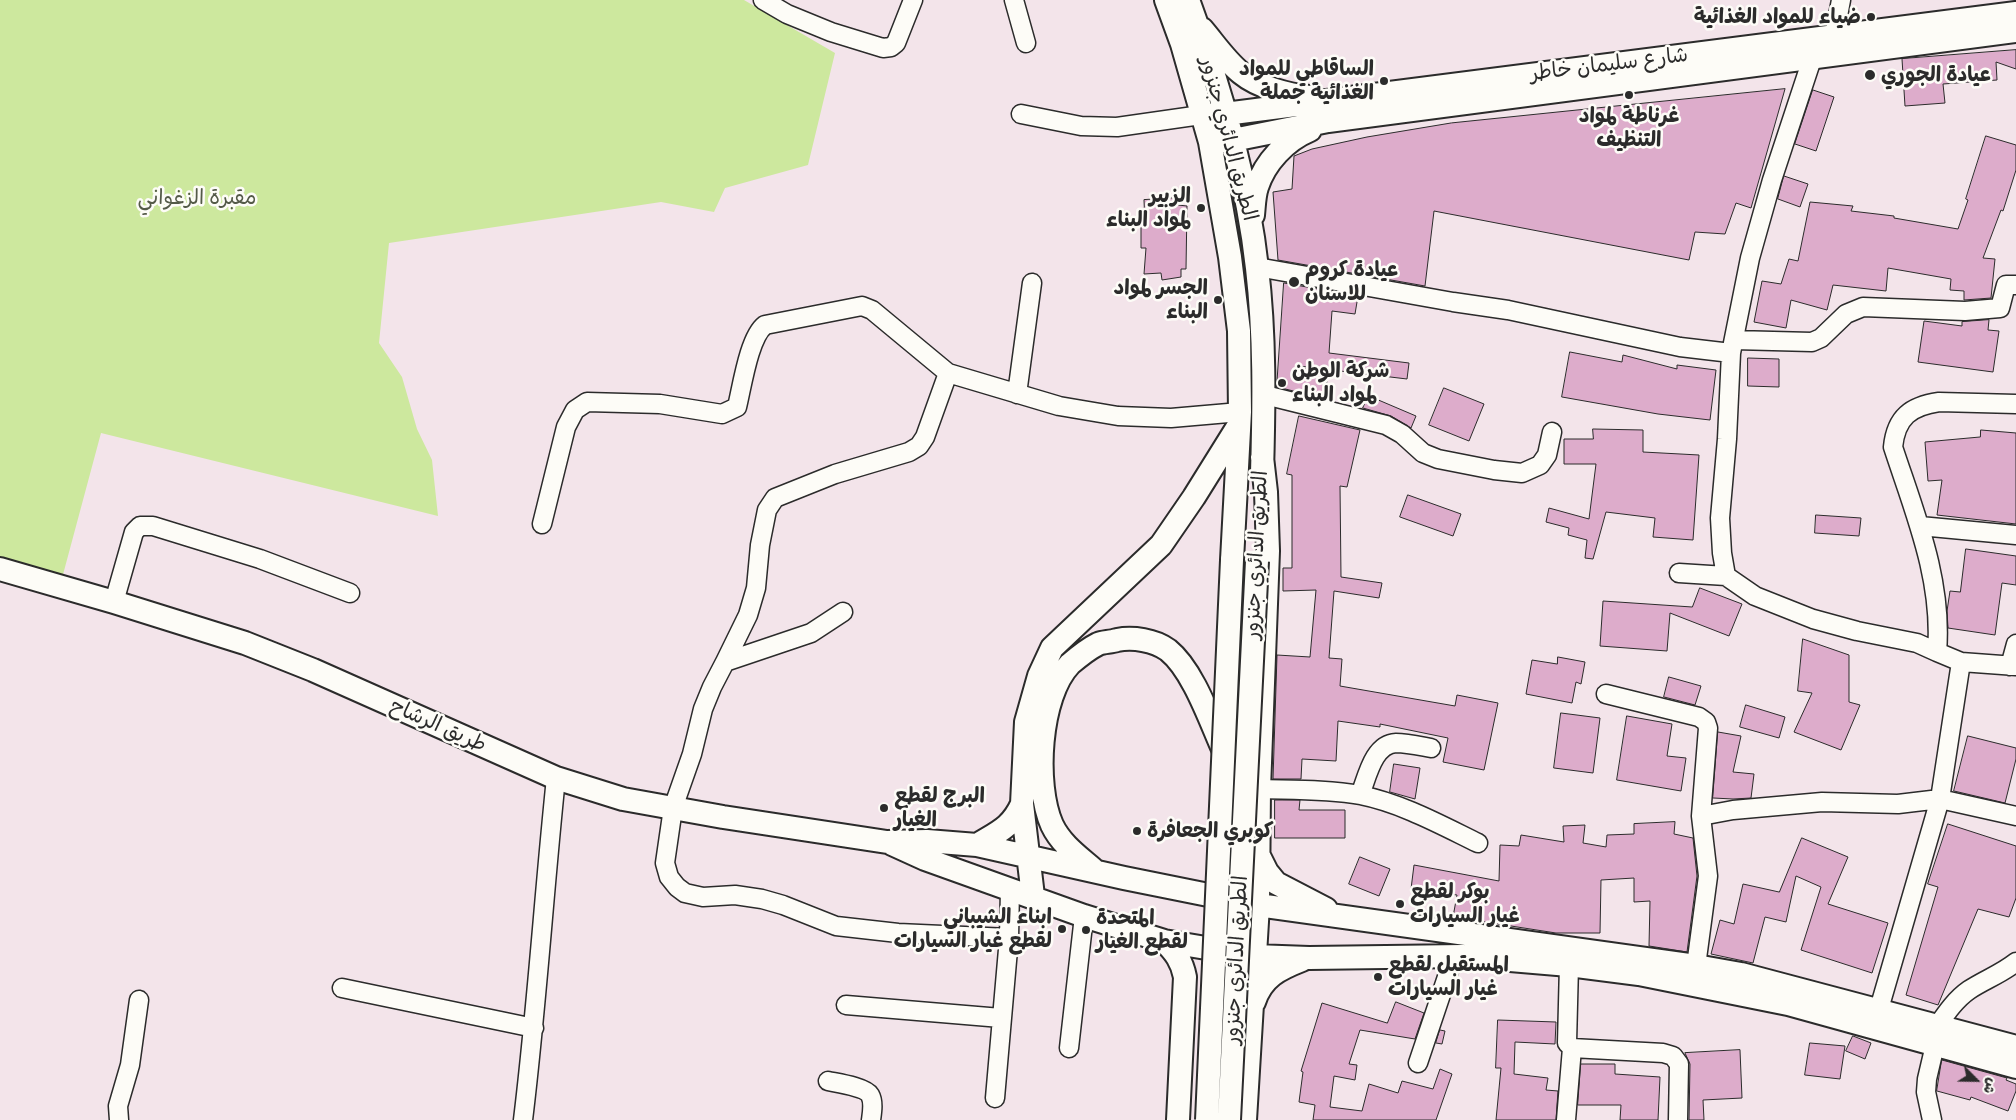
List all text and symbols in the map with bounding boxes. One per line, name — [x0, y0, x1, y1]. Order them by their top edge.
place label: ضياء للمواد الغذائية — [1694, 4, 1861, 30]
marker: ضياء للمواد الغذائية — [1865, 11, 1877, 23]
street label: شارع سليمان خاطر — [1528, 43, 1690, 87]
street label: الطريق الدائري جنزور — [1194, 54, 1262, 224]
place label: الساقاطي للمواد الغذائية جملة — [1239, 56, 1374, 106]
place label: عيادة الجوري — [1881, 62, 1991, 88]
marker: عيادة الجوري — [1863, 68, 1877, 82]
marker: الساقاطي للمواد الغذائية جملة — [1378, 75, 1390, 87]
marker: غرناطة لمواد التنظيف — [1623, 89, 1635, 101]
place label: غرناطة لمواد التنظيف — [1579, 103, 1679, 153]
place label: الزبير لمواد البناء — [1106, 183, 1191, 233]
park label: مقبرة الزغواني — [138, 185, 256, 211]
marker: الزبير لمواد البناء — [1195, 202, 1207, 214]
place label: عيادة كروم للاسنان — [1305, 257, 1398, 307]
place label: الجسر لمواد البناء — [1114, 275, 1208, 325]
marker: عيادة كروم للاسنان — [1287, 275, 1301, 289]
marker: الجسر لمواد البناء — [1212, 294, 1224, 306]
place label: شركة الوطن لمواد البناء — [1292, 358, 1389, 408]
marker: شركة الوطن لمواد البناء — [1276, 377, 1288, 389]
street label: الطريق الدائري جنزور — [1240, 470, 1274, 640]
street label: طريق الرشاح — [386, 694, 490, 758]
place label: البرج لقطع الغيار — [894, 783, 985, 833]
marker: البرج لقطع الغيار — [878, 802, 890, 814]
place label: كوبري الجعافرة — [1147, 818, 1274, 844]
marker: كوبري الجعافرة — [1131, 825, 1143, 837]
street label: الطريق الدائري جنزور — [1220, 875, 1254, 1045]
place label: بوكر لقطع غيار السيارات — [1410, 879, 1519, 929]
marker: بوكر لقطع غيار السيارات — [1394, 898, 1406, 910]
place label: ابناء الشيباني لقطع غيار السيارات — [894, 904, 1052, 954]
place label: المتحدة لقطع الغيار — [1096, 905, 1188, 955]
marker: ابناء الشيباني لقطع غيار السيارات — [1056, 923, 1068, 935]
marker: المتحدة لقطع الغيار — [1080, 924, 1092, 936]
place label: المستقبل لقطع غيار السيارات — [1388, 952, 1509, 1002]
marker: المستقبل لقطع غيار السيارات — [1372, 971, 1384, 983]
north arrow — [1951, 1055, 2001, 1105]
text: ش — [1979, 1076, 2001, 1096]

